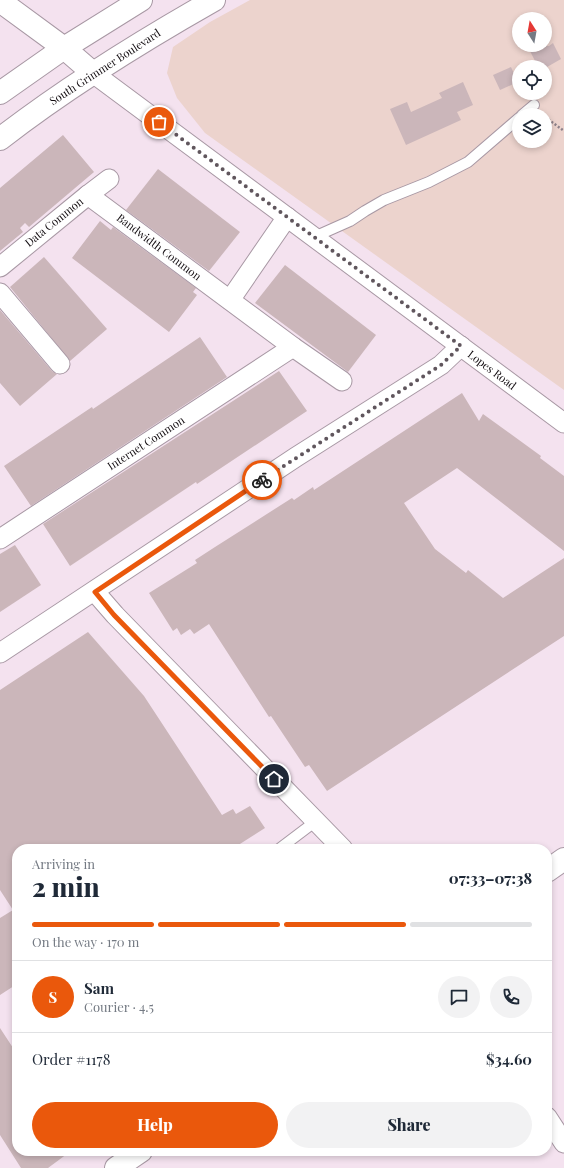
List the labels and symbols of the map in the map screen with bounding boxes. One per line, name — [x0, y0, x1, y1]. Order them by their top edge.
north arrow — [512, 12, 552, 52]
street label: South Grimmer Boulevard — [46, 25, 164, 108]
pin — [142, 105, 176, 139]
street label: Data Common — [21, 193, 86, 250]
street label: Bandwidth Common — [114, 210, 205, 284]
street label: Lopes Road — [465, 346, 520, 393]
street label: Internet Common — [104, 412, 187, 473]
courier — [242, 460, 282, 500]
pin — [257, 762, 291, 796]

